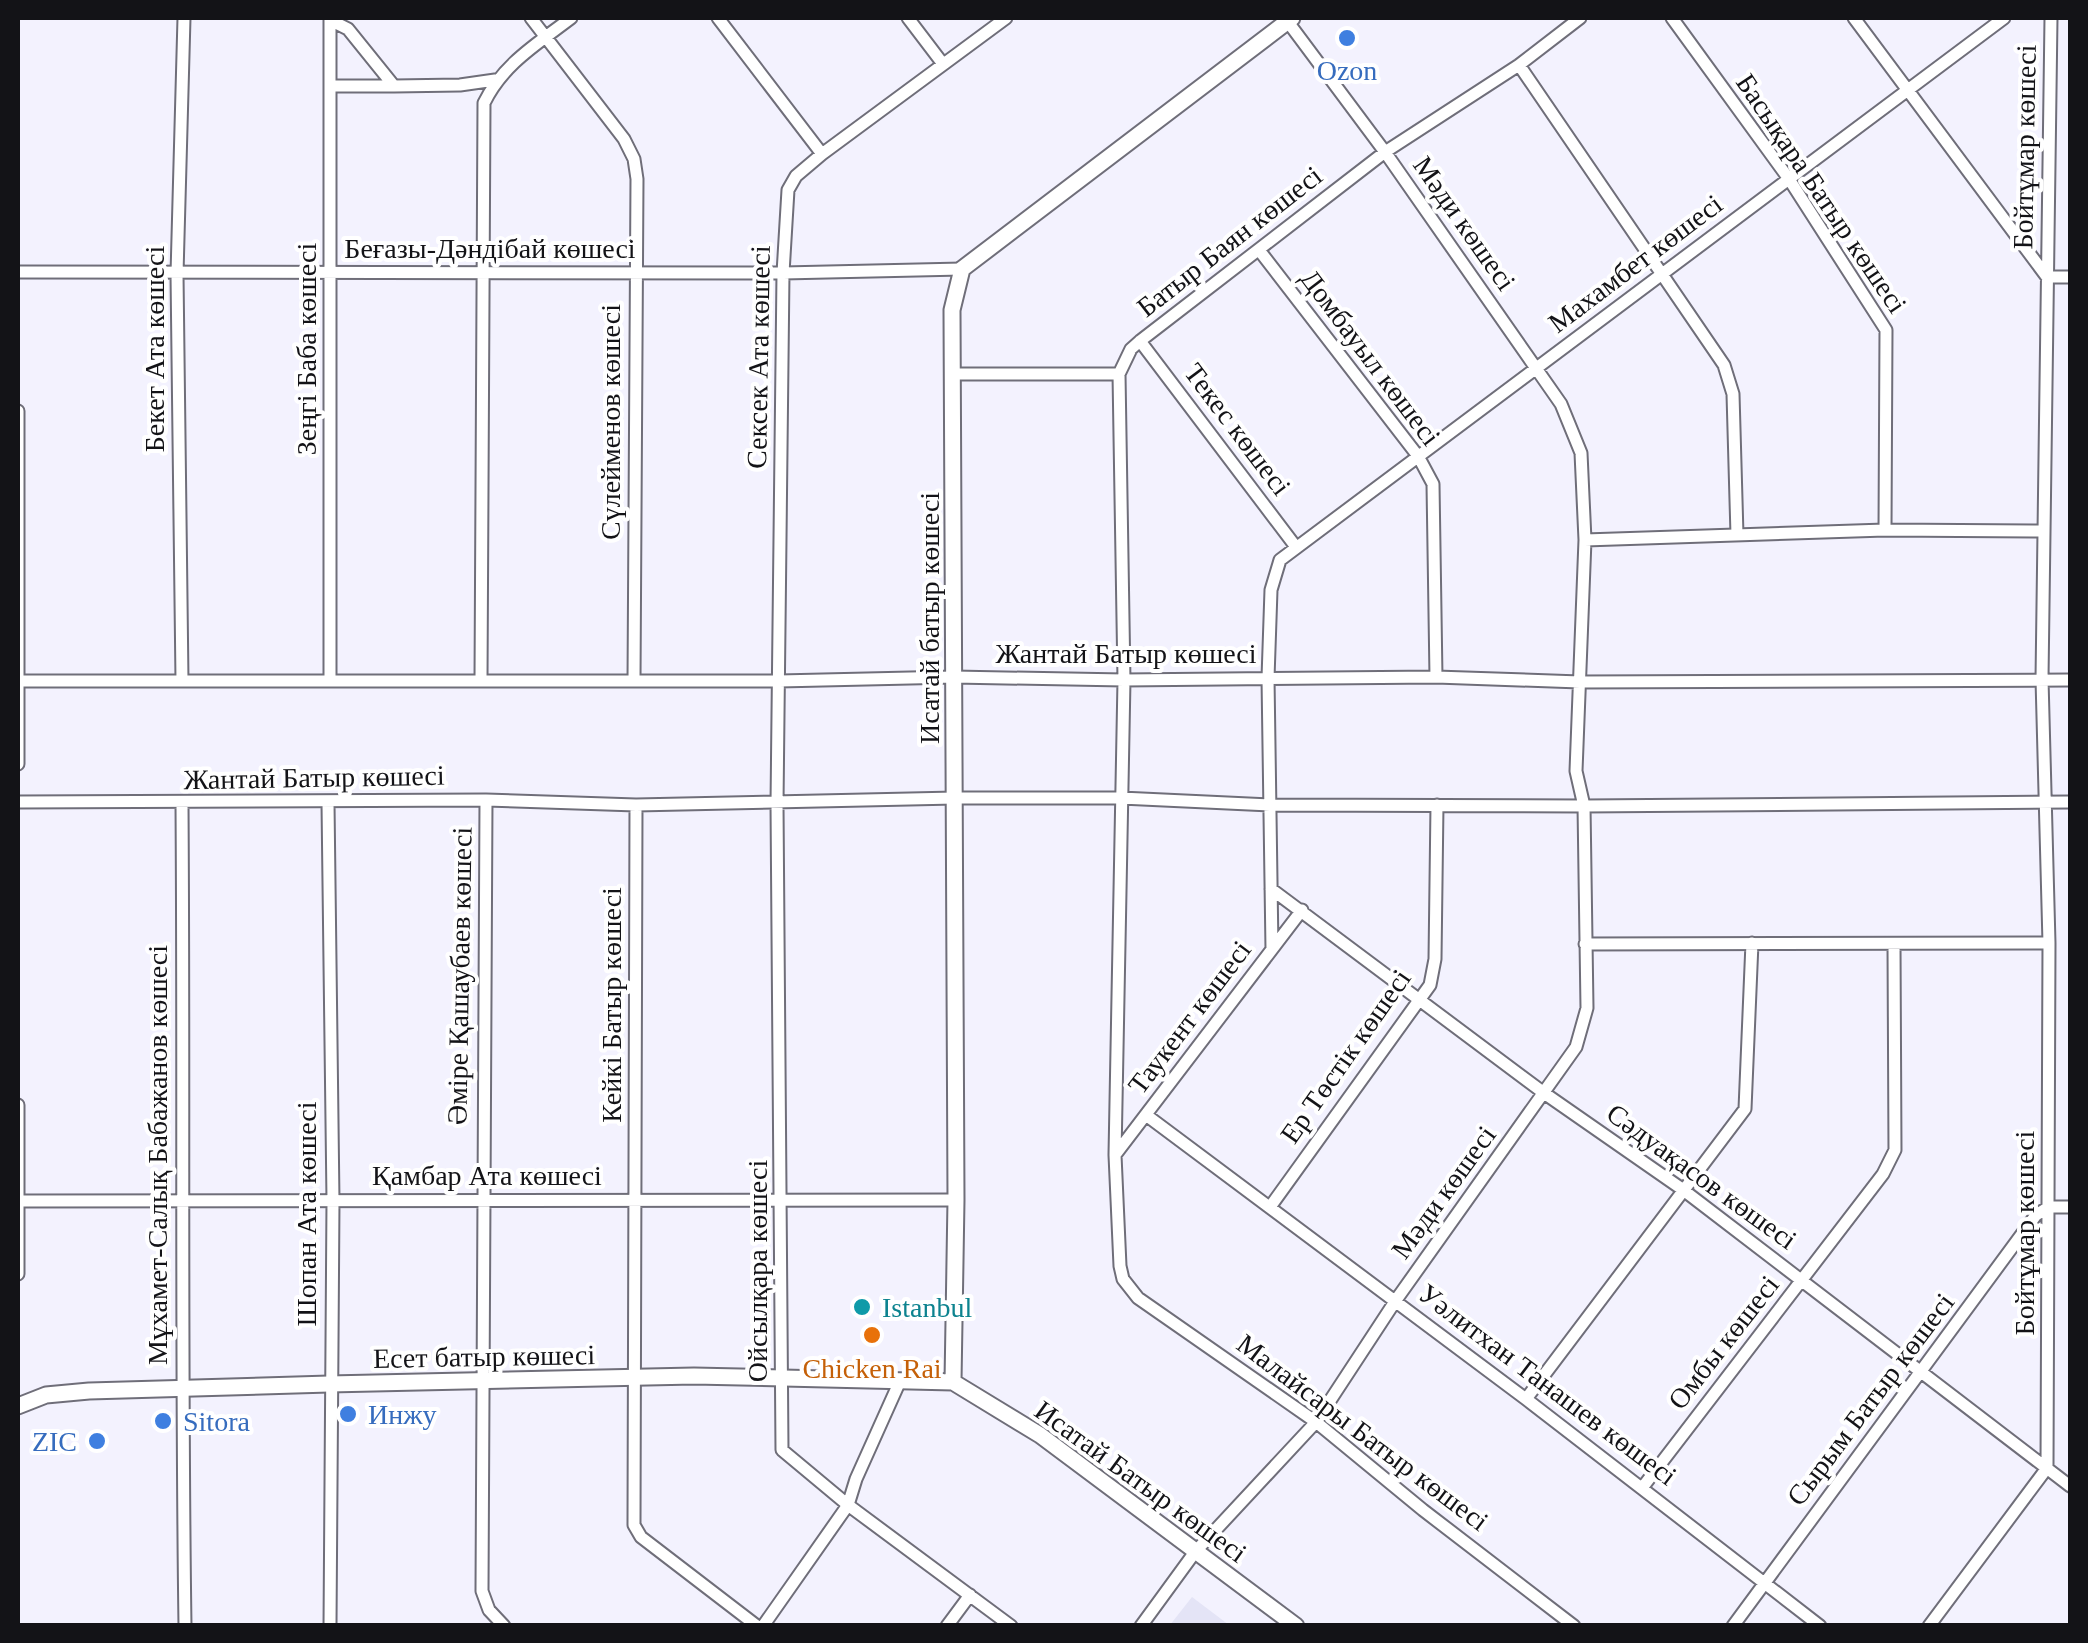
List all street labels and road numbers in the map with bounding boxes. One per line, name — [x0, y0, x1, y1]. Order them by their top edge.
street label: Бойтұмар көшесі — [2007, 44, 2042, 250]
street label: Басықара Батыр көшесі — [1730, 68, 1913, 319]
street label: Мәди көшесі — [1407, 150, 1522, 296]
street label: Батыр Баян көшесі — [1131, 160, 1328, 323]
street label: Махамбет көшесі — [1542, 188, 1728, 339]
street label: Беғазы-Дәндібай көшесі — [344, 233, 636, 264]
street label: Зеңгі Баба көшесі — [291, 243, 322, 455]
street label: Сексек Ата көшесі — [741, 245, 776, 469]
street label: Бекет Ата көшесі — [139, 246, 170, 452]
street label: Домбауыл көшесі — [1294, 263, 1447, 451]
street label: Сүлейменов көшесі — [595, 304, 626, 540]
street label: Текес көшесі — [1178, 358, 1297, 501]
street label: Исатай батыр көшесі — [914, 492, 945, 744]
street label: Жантай Батыр көшесі — [995, 638, 1257, 669]
street label: Жантай Батыр көшесі — [183, 760, 445, 795]
street label: Әміре Қашаубаев көшесі — [441, 826, 478, 1125]
street label: Кейкі Батыр көшесі — [596, 887, 627, 1123]
street label: Таукент көшесі — [1122, 935, 1257, 1100]
street label: Мұхамет-Салық Бабажанов көшесі — [142, 945, 173, 1365]
street label: Ер Төстік көшесі — [1274, 963, 1417, 1149]
street label: Сәдуақасов көшесі — [1601, 1097, 1803, 1256]
street label: Шопан Ата көшесі — [291, 1101, 322, 1326]
street label: Мәди көшесі — [1385, 1120, 1502, 1265]
street label: Бойтұмар көшесі — [2009, 1130, 2040, 1335]
street label: Қамбар Ата көшесі — [372, 1160, 602, 1191]
street label: Ойсылқара көшесі — [742, 1160, 773, 1382]
street label: Омбы көшесі — [1662, 1269, 1785, 1415]
street label: Уәлитхан Танашев көшесі — [1413, 1277, 1683, 1492]
street label: Сырым Батыр көшесі — [1781, 1287, 1960, 1511]
street label: Малайсары Батыр көшесі — [1231, 1328, 1495, 1537]
street label: Есет батыр көшесі — [373, 1339, 595, 1374]
street label: Исатай Батыр көшесі — [1029, 1394, 1253, 1569]

